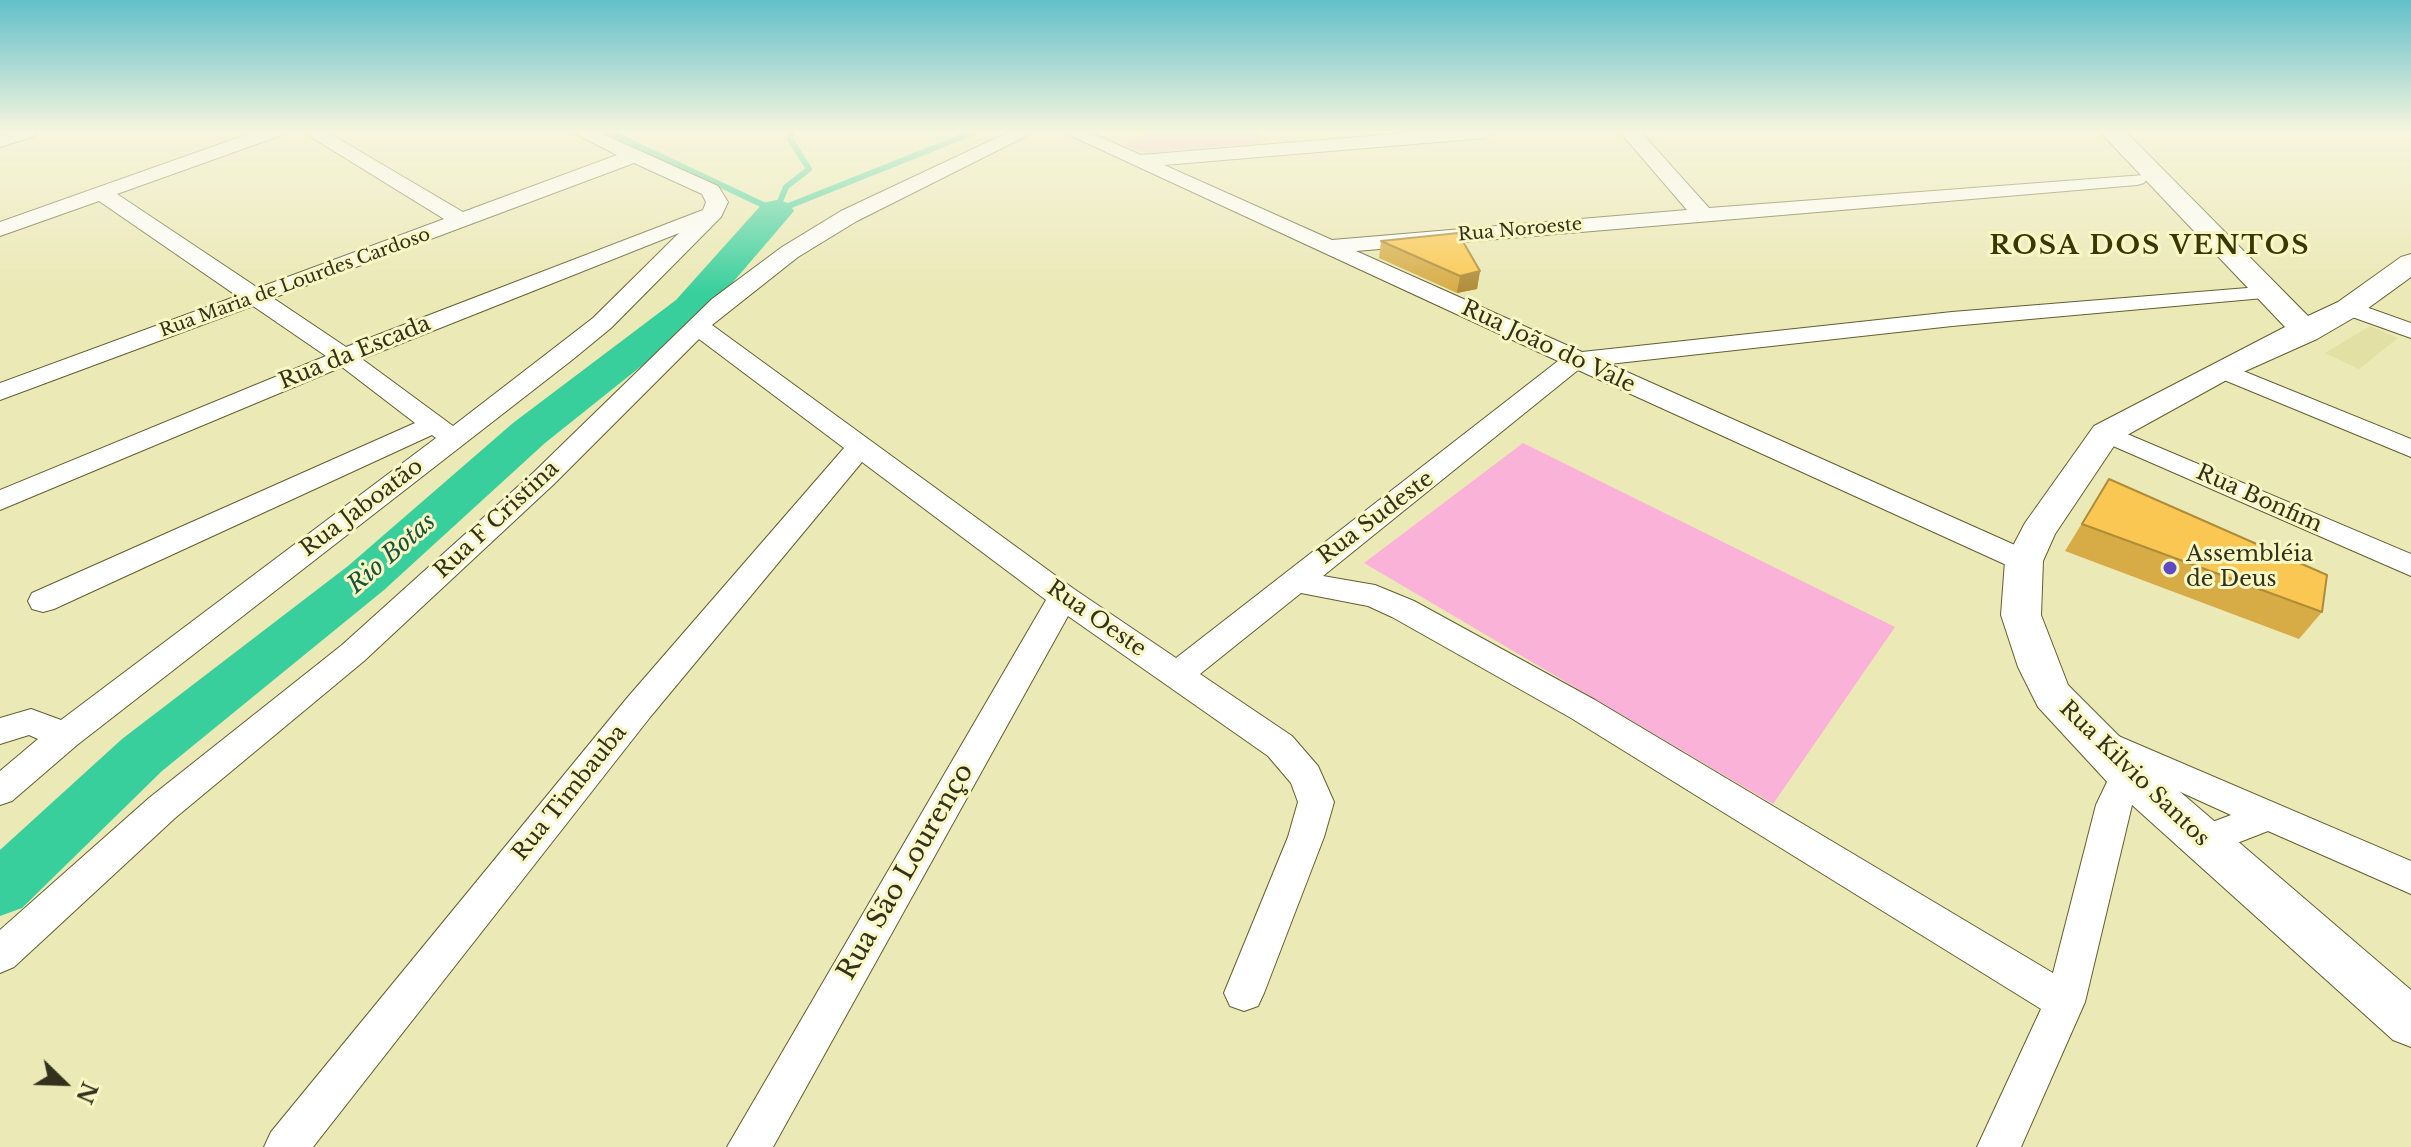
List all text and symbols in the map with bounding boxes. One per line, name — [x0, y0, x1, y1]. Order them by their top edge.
street label: Rua Noroeste — [1457, 214, 1583, 246]
street label: Rua Maria de Lourdes Cardoso — [157, 224, 433, 342]
district label: ROSA DOS VENTOS — [1990, 231, 2310, 263]
street label: Rua João do Vale — [1457, 295, 1639, 399]
street label: Rua da Escada — [275, 311, 435, 395]
street label: Rua Jaboatão — [296, 453, 428, 563]
street label: Rua F Cristina — [429, 456, 565, 584]
street label: Rua Bonfim — [2192, 460, 2326, 538]
street label: Rua Sudeste — [1313, 466, 1439, 570]
water label: Rio Botas — [342, 508, 442, 600]
place label: Assembléia de Deus — [2186, 542, 2313, 594]
marker: Assembléia de Deus — [2161, 559, 2179, 577]
street label: Rua Oeste — [1041, 575, 1151, 663]
street label: Rua Kilvio Santos — [2054, 696, 2214, 852]
street label: Rua Timbauba — [507, 720, 633, 866]
street label: Rua São Lourenço — [831, 758, 981, 986]
north arrow — [24, 1043, 104, 1123]
text: N — [70, 1078, 103, 1107]

